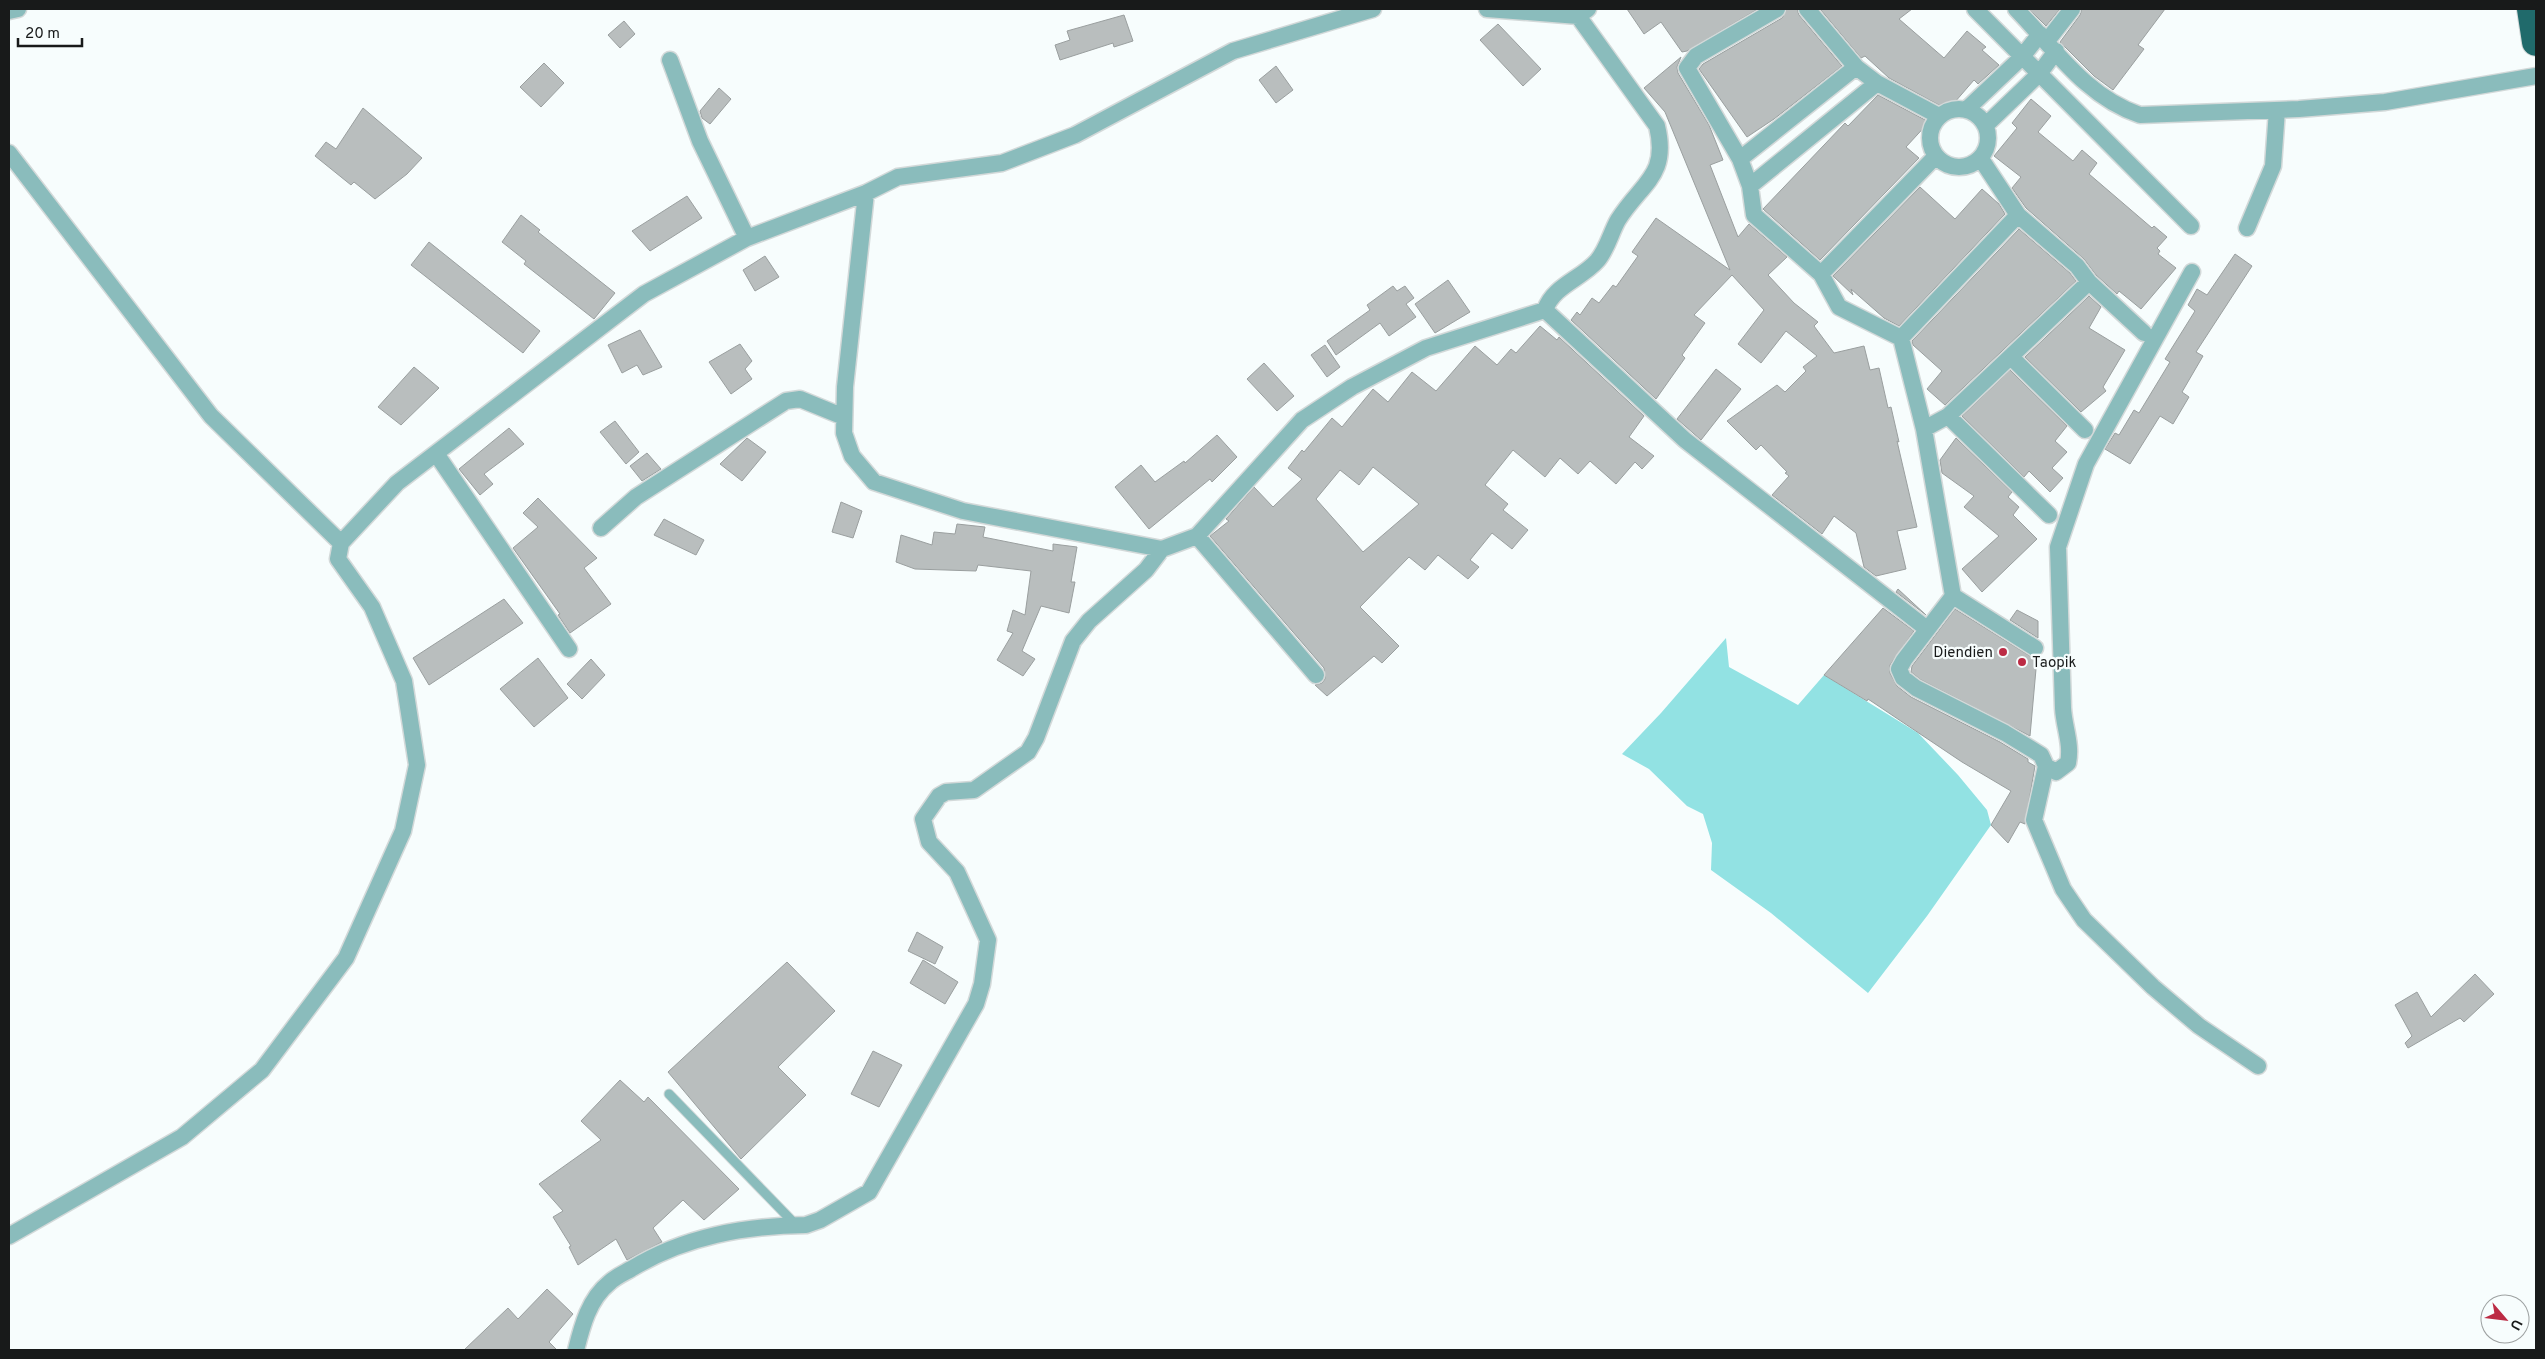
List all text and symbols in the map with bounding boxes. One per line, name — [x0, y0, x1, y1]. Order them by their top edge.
scale bar — [18, 15, 81, 47]
text: 20 m — [25, 25, 60, 44]
place label: Diendien — [1933, 644, 1993, 663]
marker: Diendien — [1997, 646, 2009, 658]
place label: Taopik — [2032, 654, 2076, 673]
marker: Taopik — [2016, 656, 2028, 668]
north arrow — [2480, 1294, 2530, 1344]
text: U — [2505, 1316, 2525, 1333]

